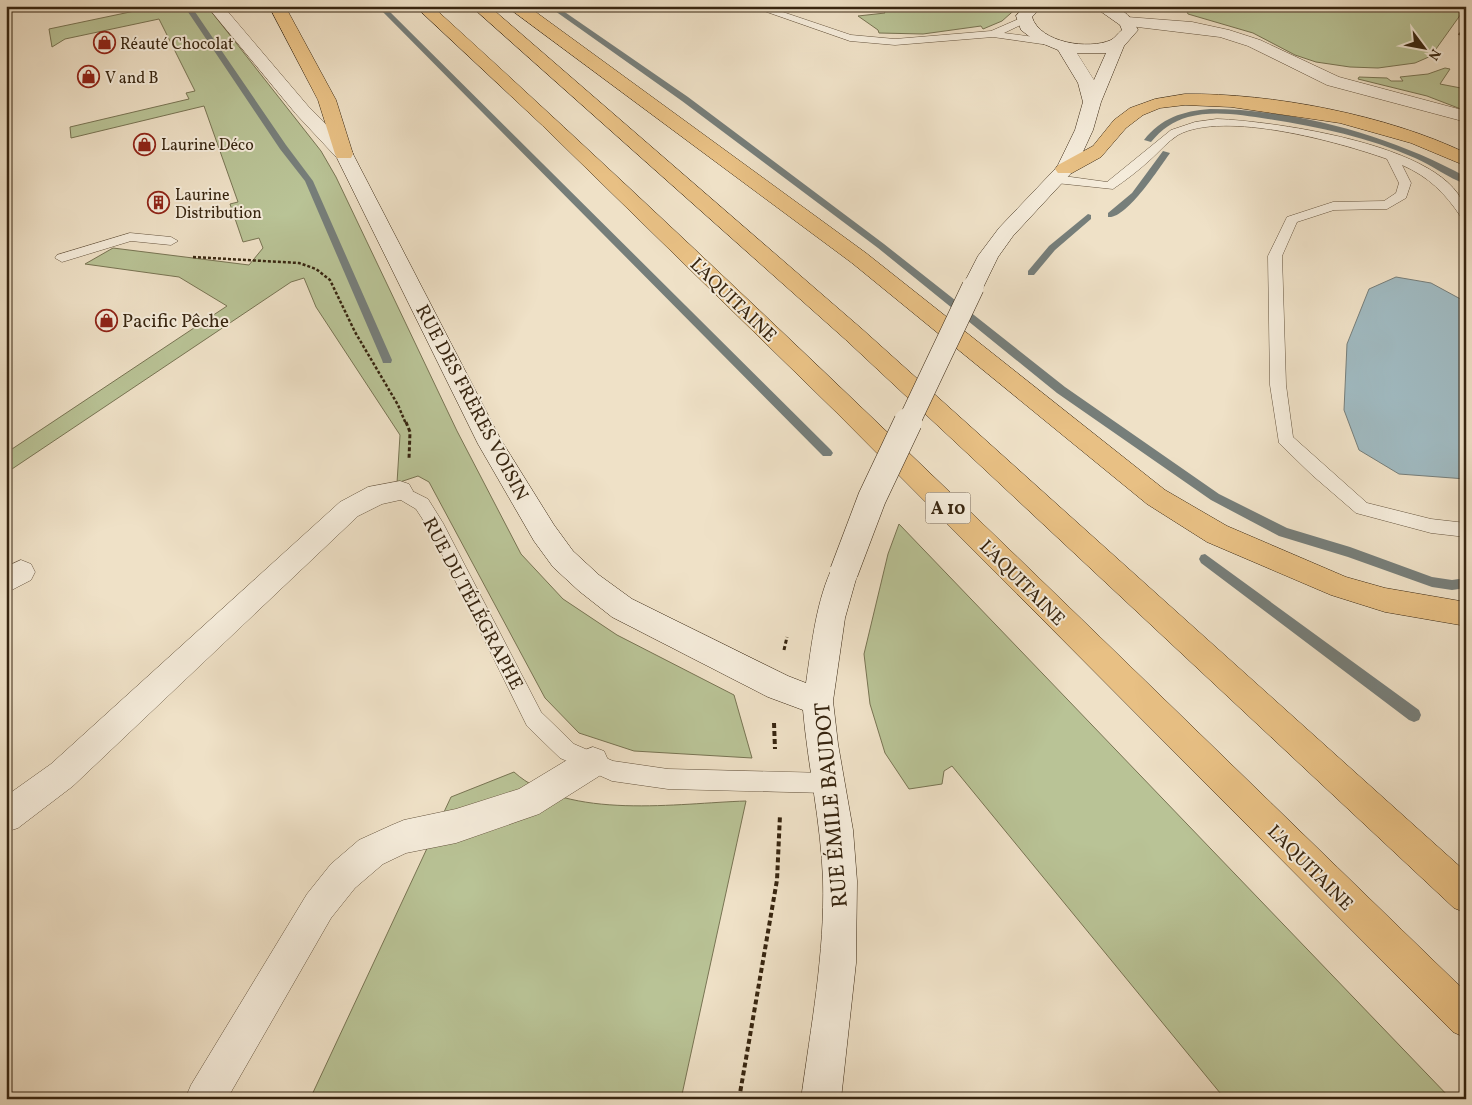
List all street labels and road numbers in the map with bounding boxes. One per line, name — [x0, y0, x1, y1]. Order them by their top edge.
street label: L'AQUITAINE — [683, 252, 782, 349]
street label: RUE DES FRÈRES VOISIN — [408, 300, 534, 505]
road number: A 10 — [926, 492, 970, 524]
street label: RUE DU TÉLÉGRAPHE — [416, 513, 529, 695]
street label: L'AQUITAINE — [973, 535, 1070, 632]
street label: RUE ÉMILE BAUDOT — [808, 701, 857, 909]
street label: L'AQUITAINE — [1261, 820, 1358, 917]

